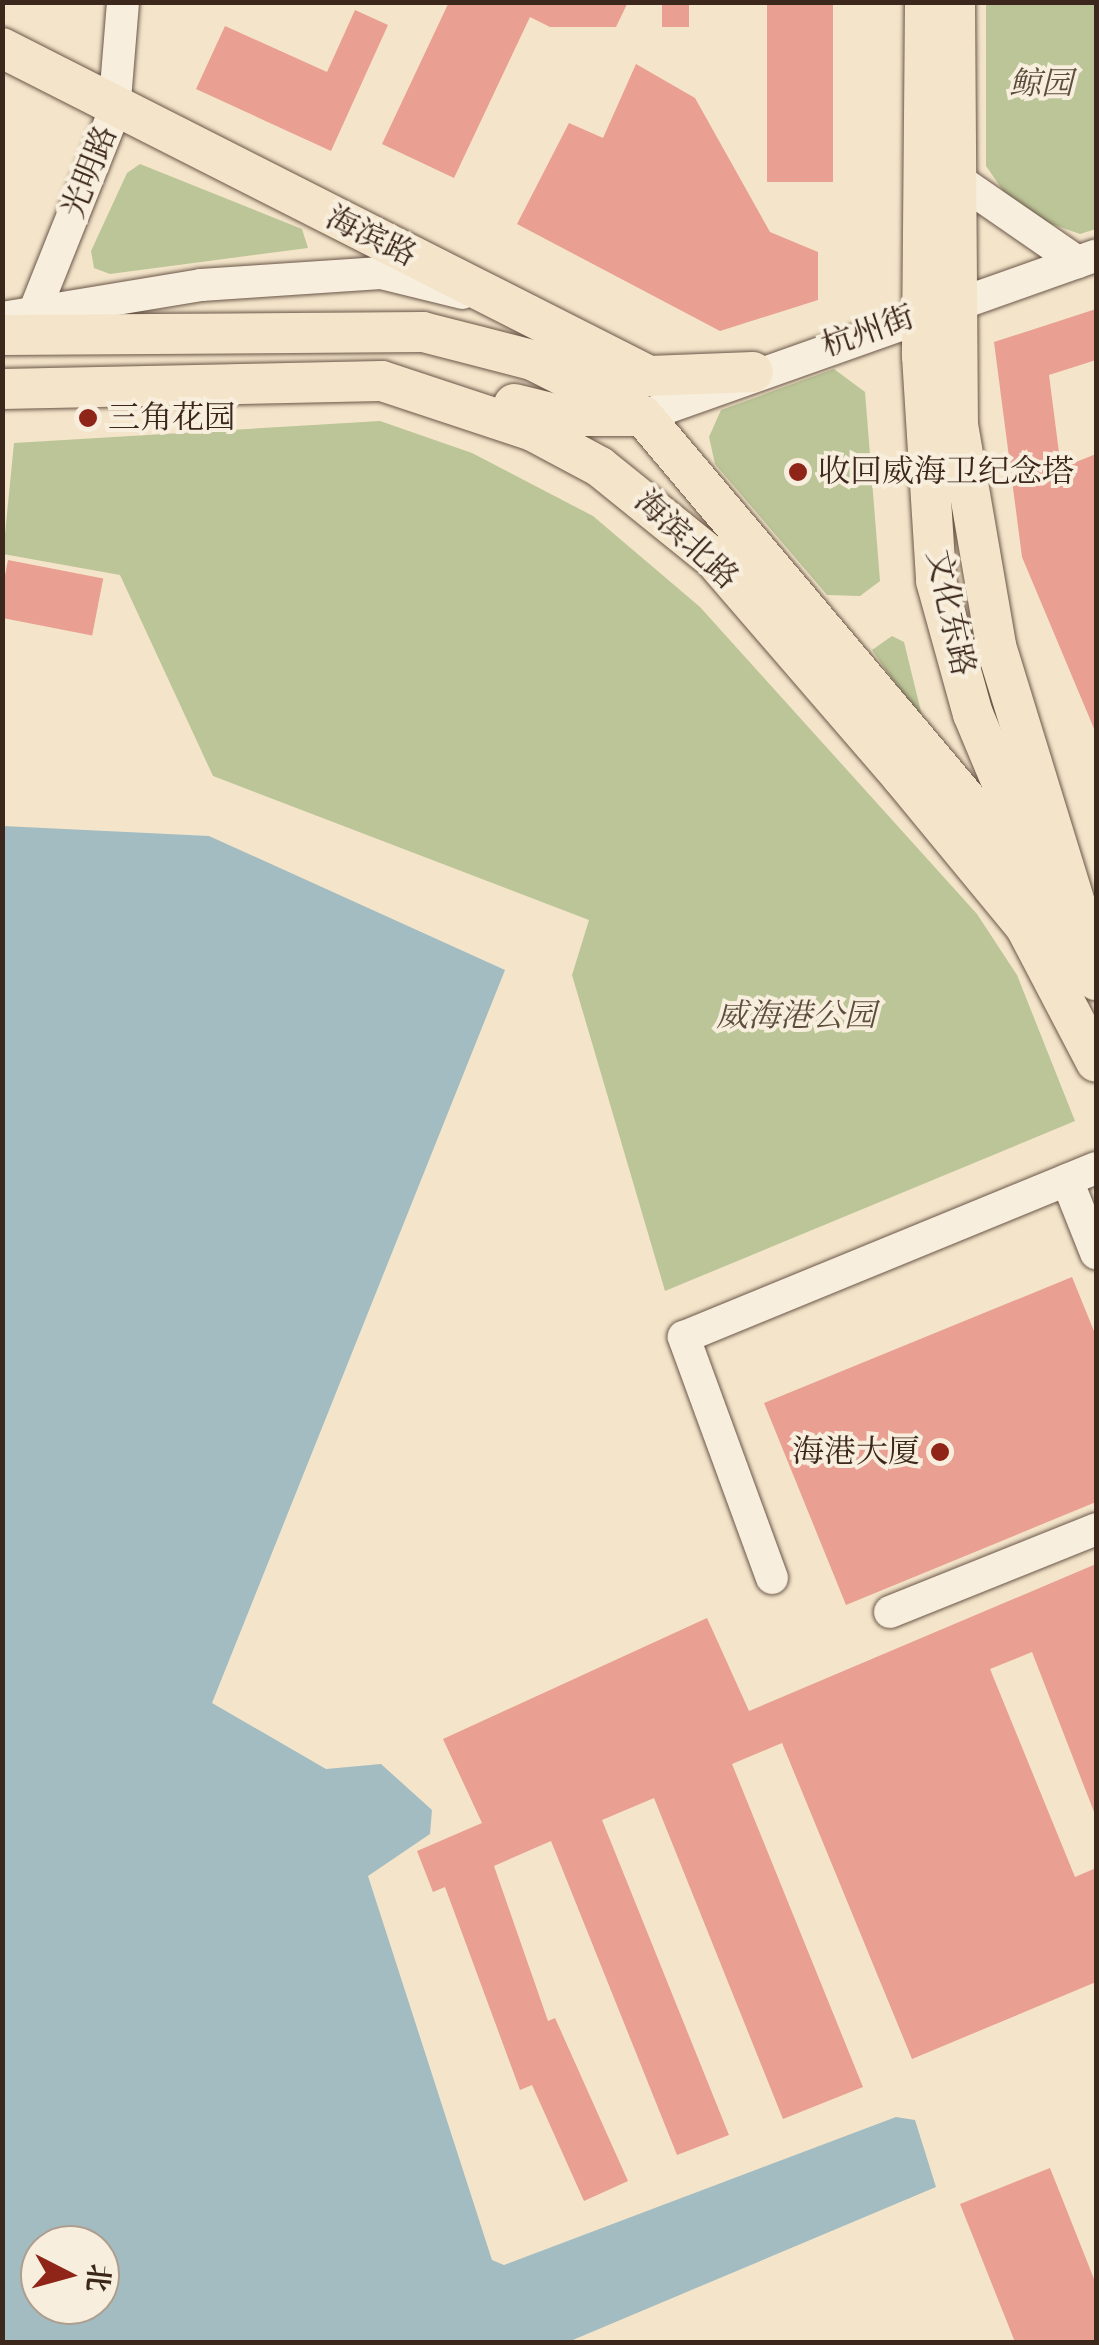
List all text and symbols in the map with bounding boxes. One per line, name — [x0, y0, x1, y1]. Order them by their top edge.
park label: 鲸园 — [1009, 65, 1073, 103]
street label: 光明路 — [54, 120, 126, 224]
street label: 海滨路 — [319, 199, 423, 275]
street label: 杭州街 — [816, 298, 920, 366]
place label: 三角花园 — [108, 399, 236, 437]
marker: 三角花园 — [77, 407, 99, 429]
place label: 收回威海卫纪念塔 — [818, 453, 1074, 491]
marker: 收回威海卫纪念塔 — [787, 461, 809, 483]
street label: 海滨北路 — [626, 482, 746, 598]
street label: 文化东路 — [918, 546, 982, 680]
park label: 威海港公园 — [716, 997, 876, 1035]
place label: 海港大厦 — [792, 1433, 920, 1471]
marker: 海港大厦 — [929, 1441, 951, 1463]
north arrow — [20, 2225, 120, 2325]
text: 北 — [77, 2262, 118, 2294]

